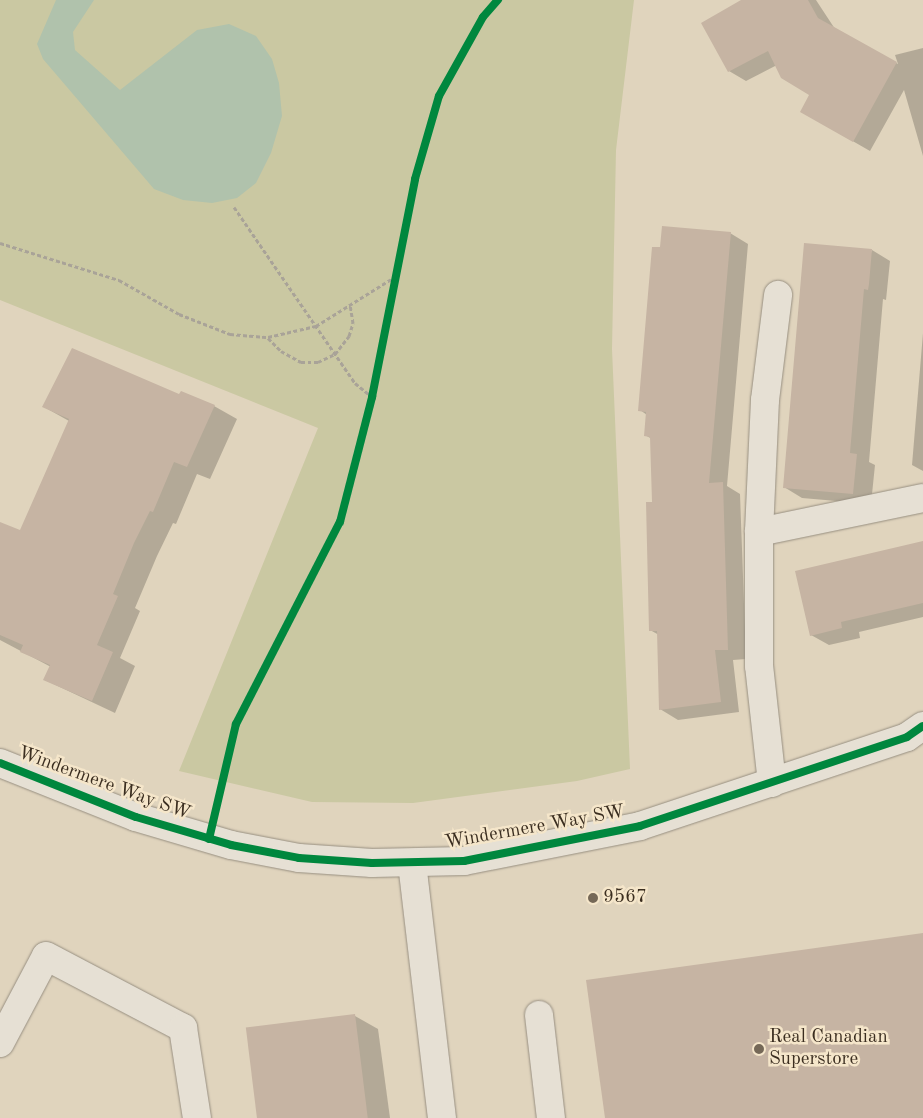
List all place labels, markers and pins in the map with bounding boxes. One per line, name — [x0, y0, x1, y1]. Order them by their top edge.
place label: 9567 — [603, 887, 647, 909]
marker: 9567 — [587, 892, 599, 904]
place label: Real Canadian Superstore — [769, 1027, 888, 1071]
marker: Real Canadian Superstore — [753, 1043, 765, 1055]

